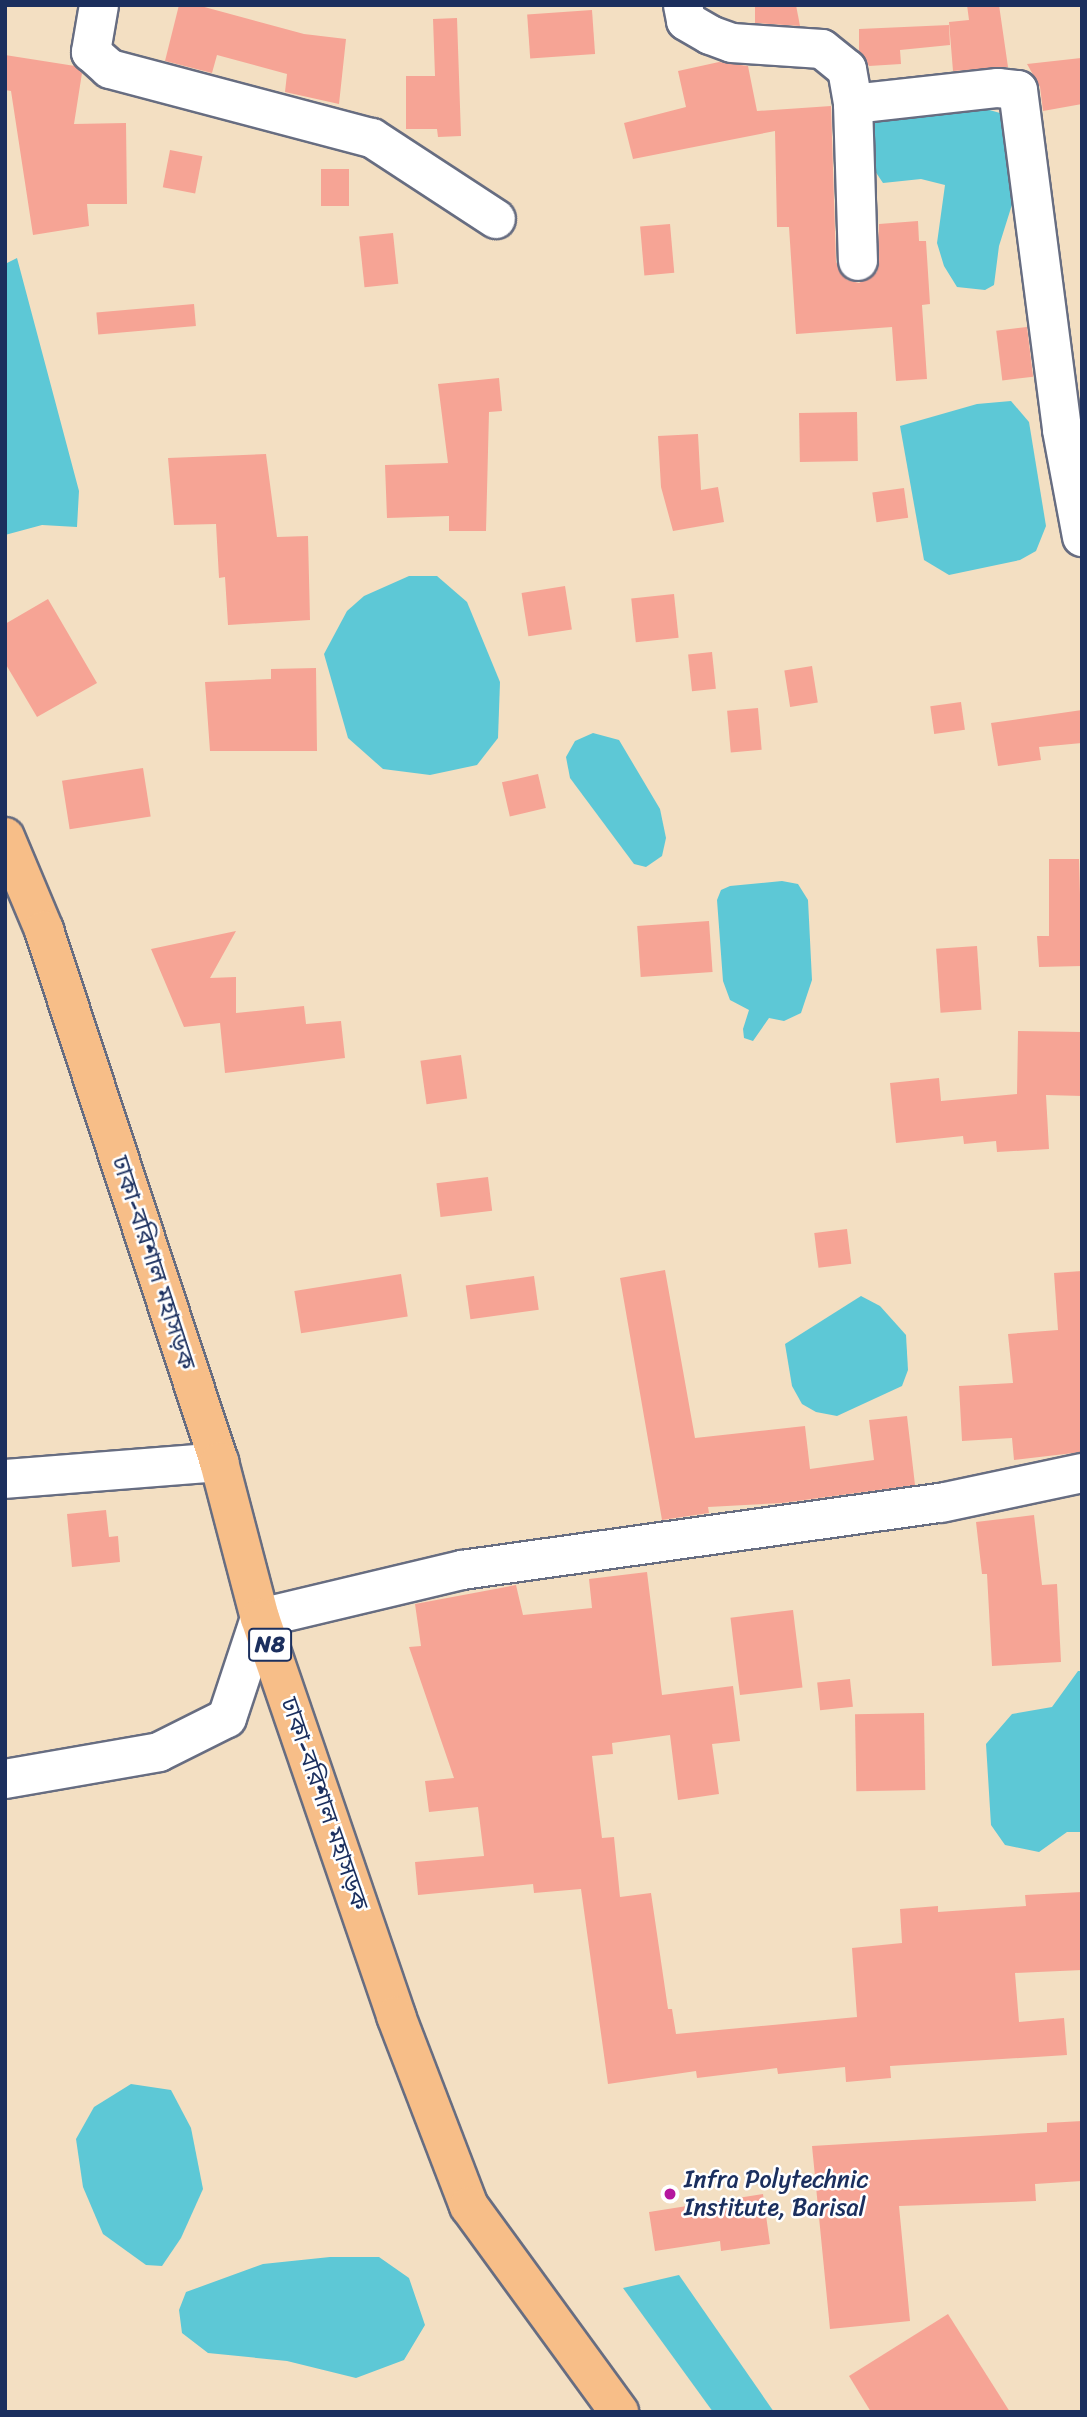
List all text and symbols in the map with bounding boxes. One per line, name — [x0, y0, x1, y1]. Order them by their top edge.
street label: ঢাকা-বরিশাল মহাসড়ক — [105, 1152, 201, 1374]
road number: N8 — [247, 1626, 293, 1664]
street label: ঢাকা-বরিশাল মহাসড়ক — [274, 1694, 374, 1914]
place label: Infra Polytechnic Institute, Barisal — [684, 2166, 869, 2222]
marker: Infra Polytechnic Institute, Barisal — [662, 2186, 678, 2202]

